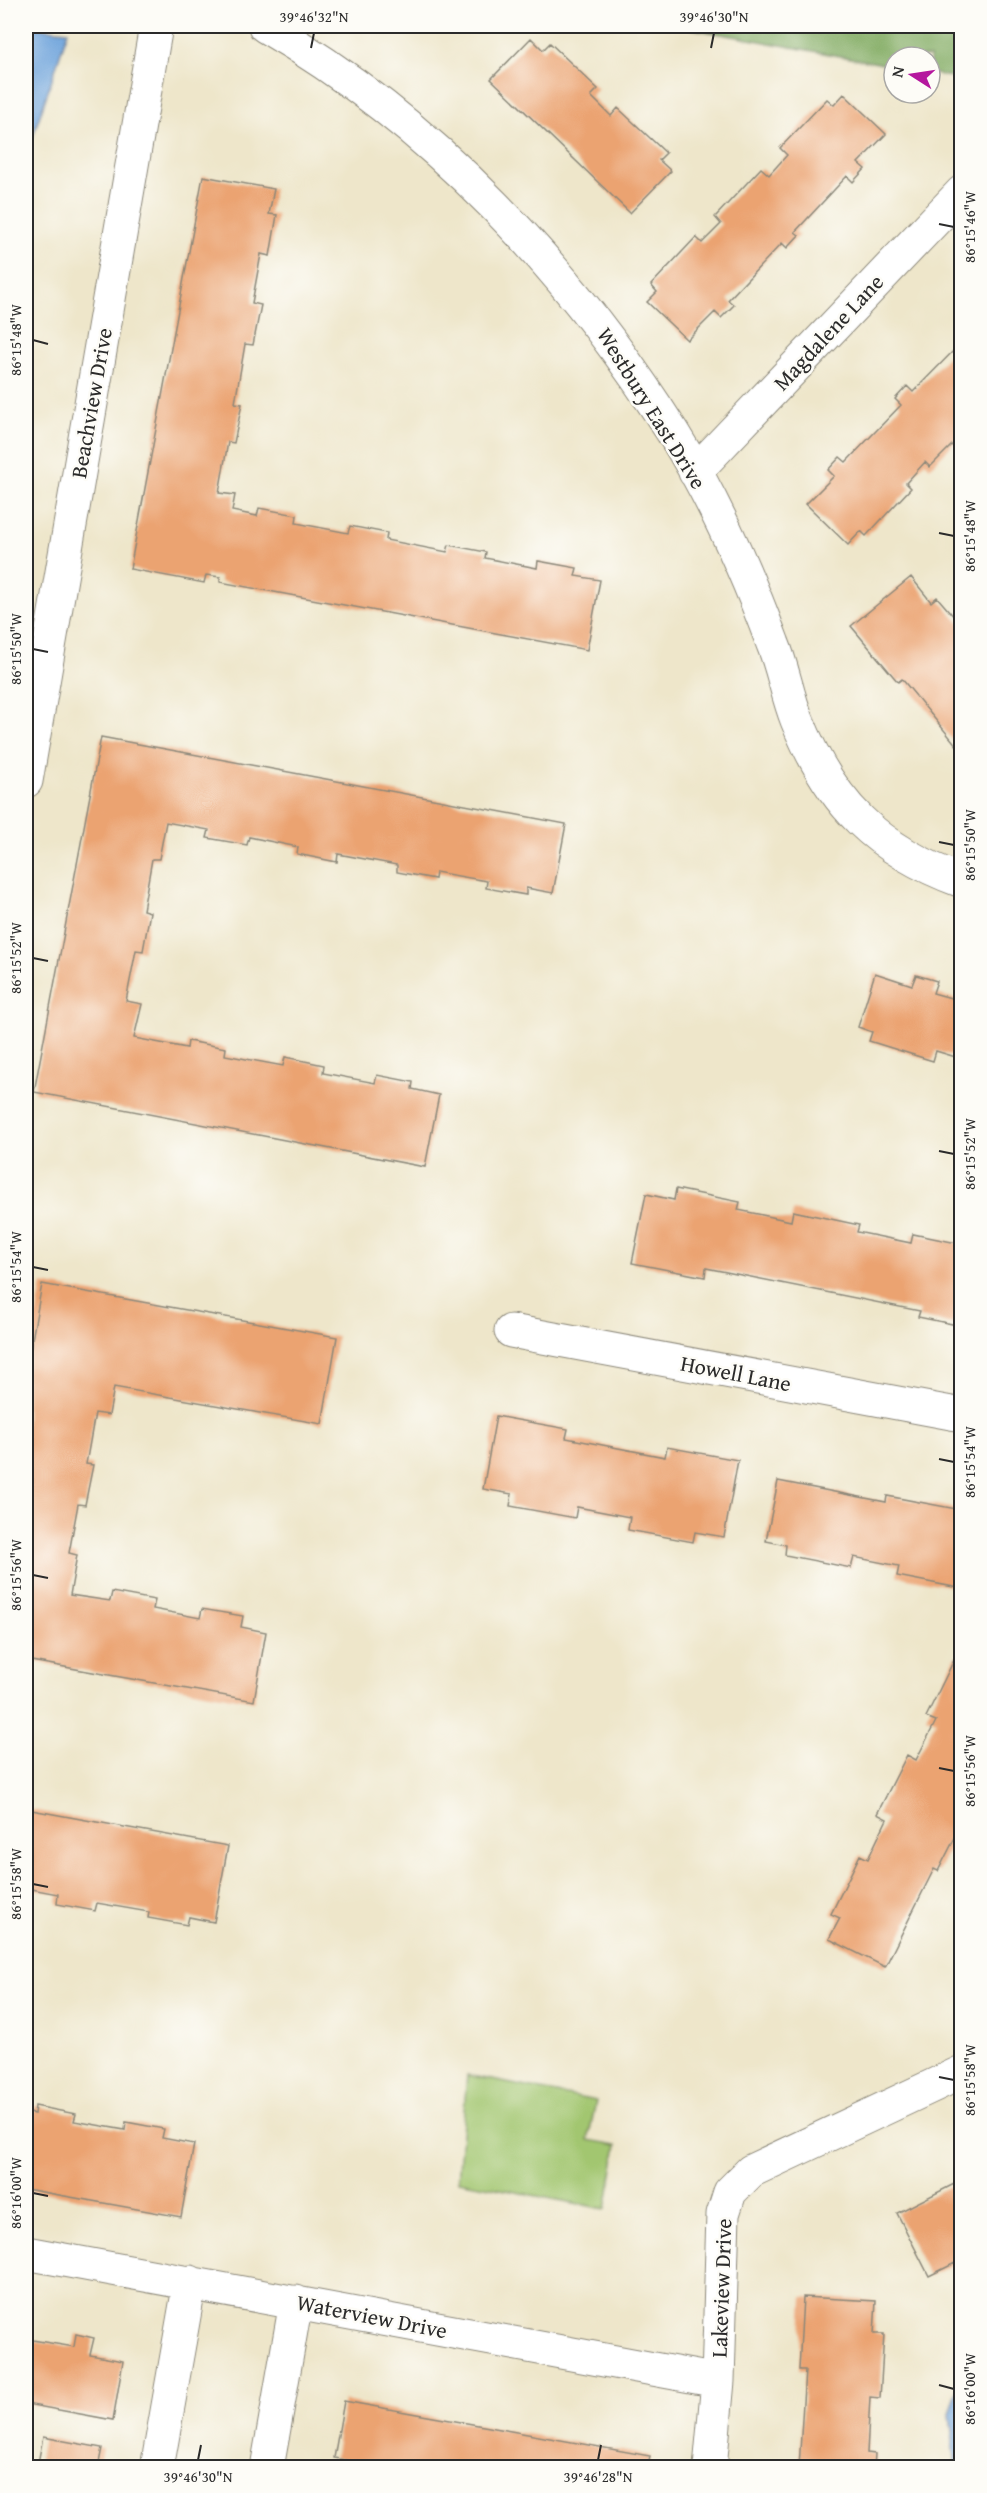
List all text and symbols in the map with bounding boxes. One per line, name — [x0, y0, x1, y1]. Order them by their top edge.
text: 39°46'32"N — [280, 6, 349, 27]
text: 39°46'30"N — [680, 6, 749, 27]
north arrow — [882, 45, 942, 105]
text: N — [884, 64, 910, 80]
text: 86°15'46"W — [959, 191, 980, 263]
street label: Magdalene Lane — [765, 266, 891, 398]
text: 86°15'48"W — [5, 304, 26, 376]
street label: Westbury East Drive — [589, 321, 715, 495]
street label: Beachview Drive — [62, 325, 120, 481]
text: 86°15'48"W — [959, 500, 980, 572]
text: 86°15'50"W — [5, 613, 26, 685]
text: 86°15'50"W — [959, 809, 980, 881]
text: 86°15'52"W — [5, 922, 26, 994]
text: 86°15'52"W — [959, 1118, 980, 1190]
text: 86°15'54"W — [5, 1231, 26, 1303]
street label: Howell Lane — [678, 1347, 794, 1399]
text: 86°15'54"W — [959, 1426, 980, 1498]
text: 86°15'56"W — [5, 1539, 26, 1611]
text: 86°15'56"W — [959, 1735, 980, 1807]
text: 86°15'58"W — [5, 1848, 26, 1920]
text: 86°15'58"W — [959, 2044, 980, 2116]
text: 86°16'00"W — [5, 2157, 26, 2229]
street label: Lakeview Drive — [703, 2218, 739, 2358]
street label: Waterview Drive — [294, 2286, 450, 2346]
text: 86°16'00"W — [959, 2353, 980, 2425]
text: 39°46'30"N — [164, 2466, 233, 2487]
text: 39°46'28"N — [564, 2466, 633, 2487]

